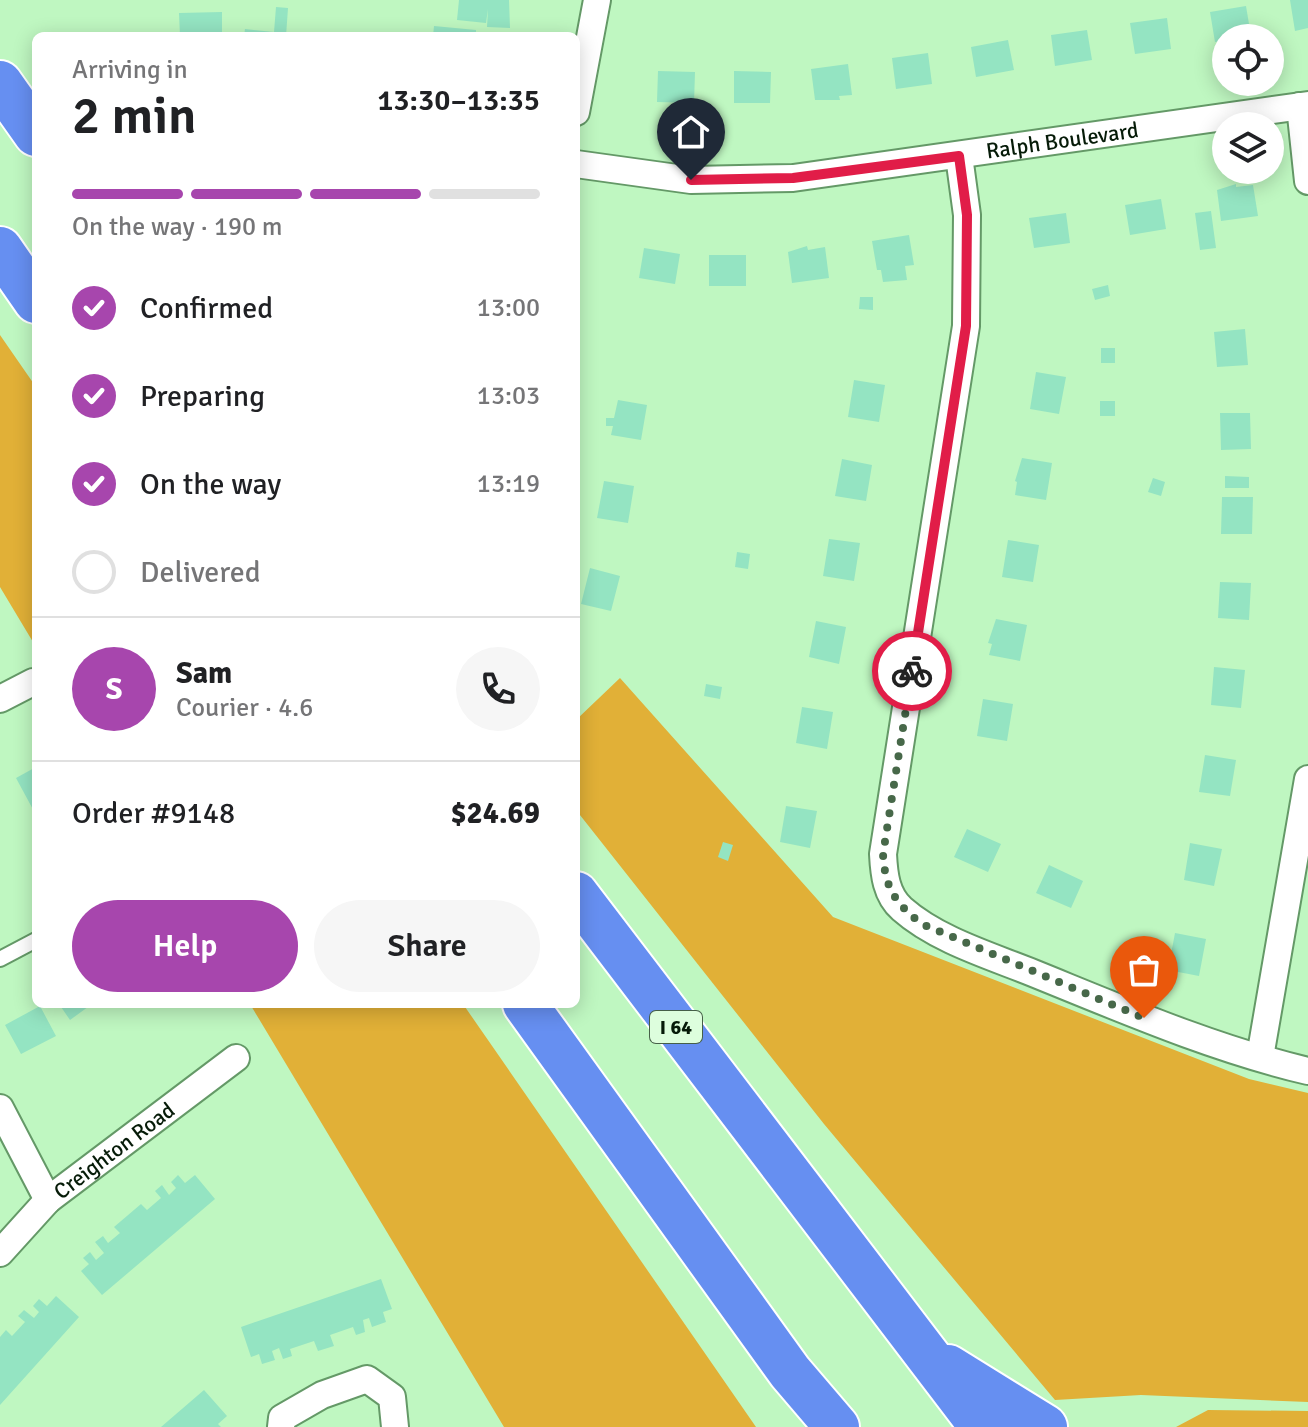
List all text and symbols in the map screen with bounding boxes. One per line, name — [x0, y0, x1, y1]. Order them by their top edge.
map controls — [1212, 24, 1284, 184]
button: locate — [1212, 24, 1284, 96]
text: Arriving in — [72, 54, 188, 86]
text: 13:30–13:35 — [377, 82, 540, 119]
text: 2 min — [72, 84, 197, 148]
pin — [657, 98, 725, 180]
icon: home — [669, 110, 713, 154]
button: layers — [1212, 112, 1284, 184]
street label: Ralph Boulevard — [984, 116, 1140, 164]
text: On the way · 190 m — [72, 211, 282, 243]
icon: check — [72, 286, 116, 330]
text: Confirmed — [140, 290, 273, 327]
text: 13:00 — [477, 292, 540, 324]
icon: check — [72, 374, 116, 418]
text: Preparing — [140, 378, 265, 415]
text: 13:03 — [477, 380, 540, 412]
icon: check — [72, 462, 116, 506]
text: On the way — [140, 466, 281, 503]
text: 13:19 — [477, 468, 540, 500]
text: Delivered — [140, 554, 261, 591]
courier — [872, 631, 952, 711]
button: phone — [456, 647, 540, 731]
icon: bike — [890, 649, 934, 693]
text: Sam — [176, 655, 232, 692]
text: S — [106, 671, 122, 708]
text: Courier · 4.6 — [176, 692, 313, 724]
text: Order #9148 — [72, 795, 235, 832]
text: $24.69 — [450, 795, 540, 832]
button: Help — [72, 900, 298, 992]
button: Share — [314, 900, 540, 992]
pin — [1110, 936, 1178, 1018]
icon: bag — [1122, 948, 1166, 992]
road number: I 64 — [650, 1011, 702, 1043]
street label: Creighton Road — [48, 1096, 180, 1205]

